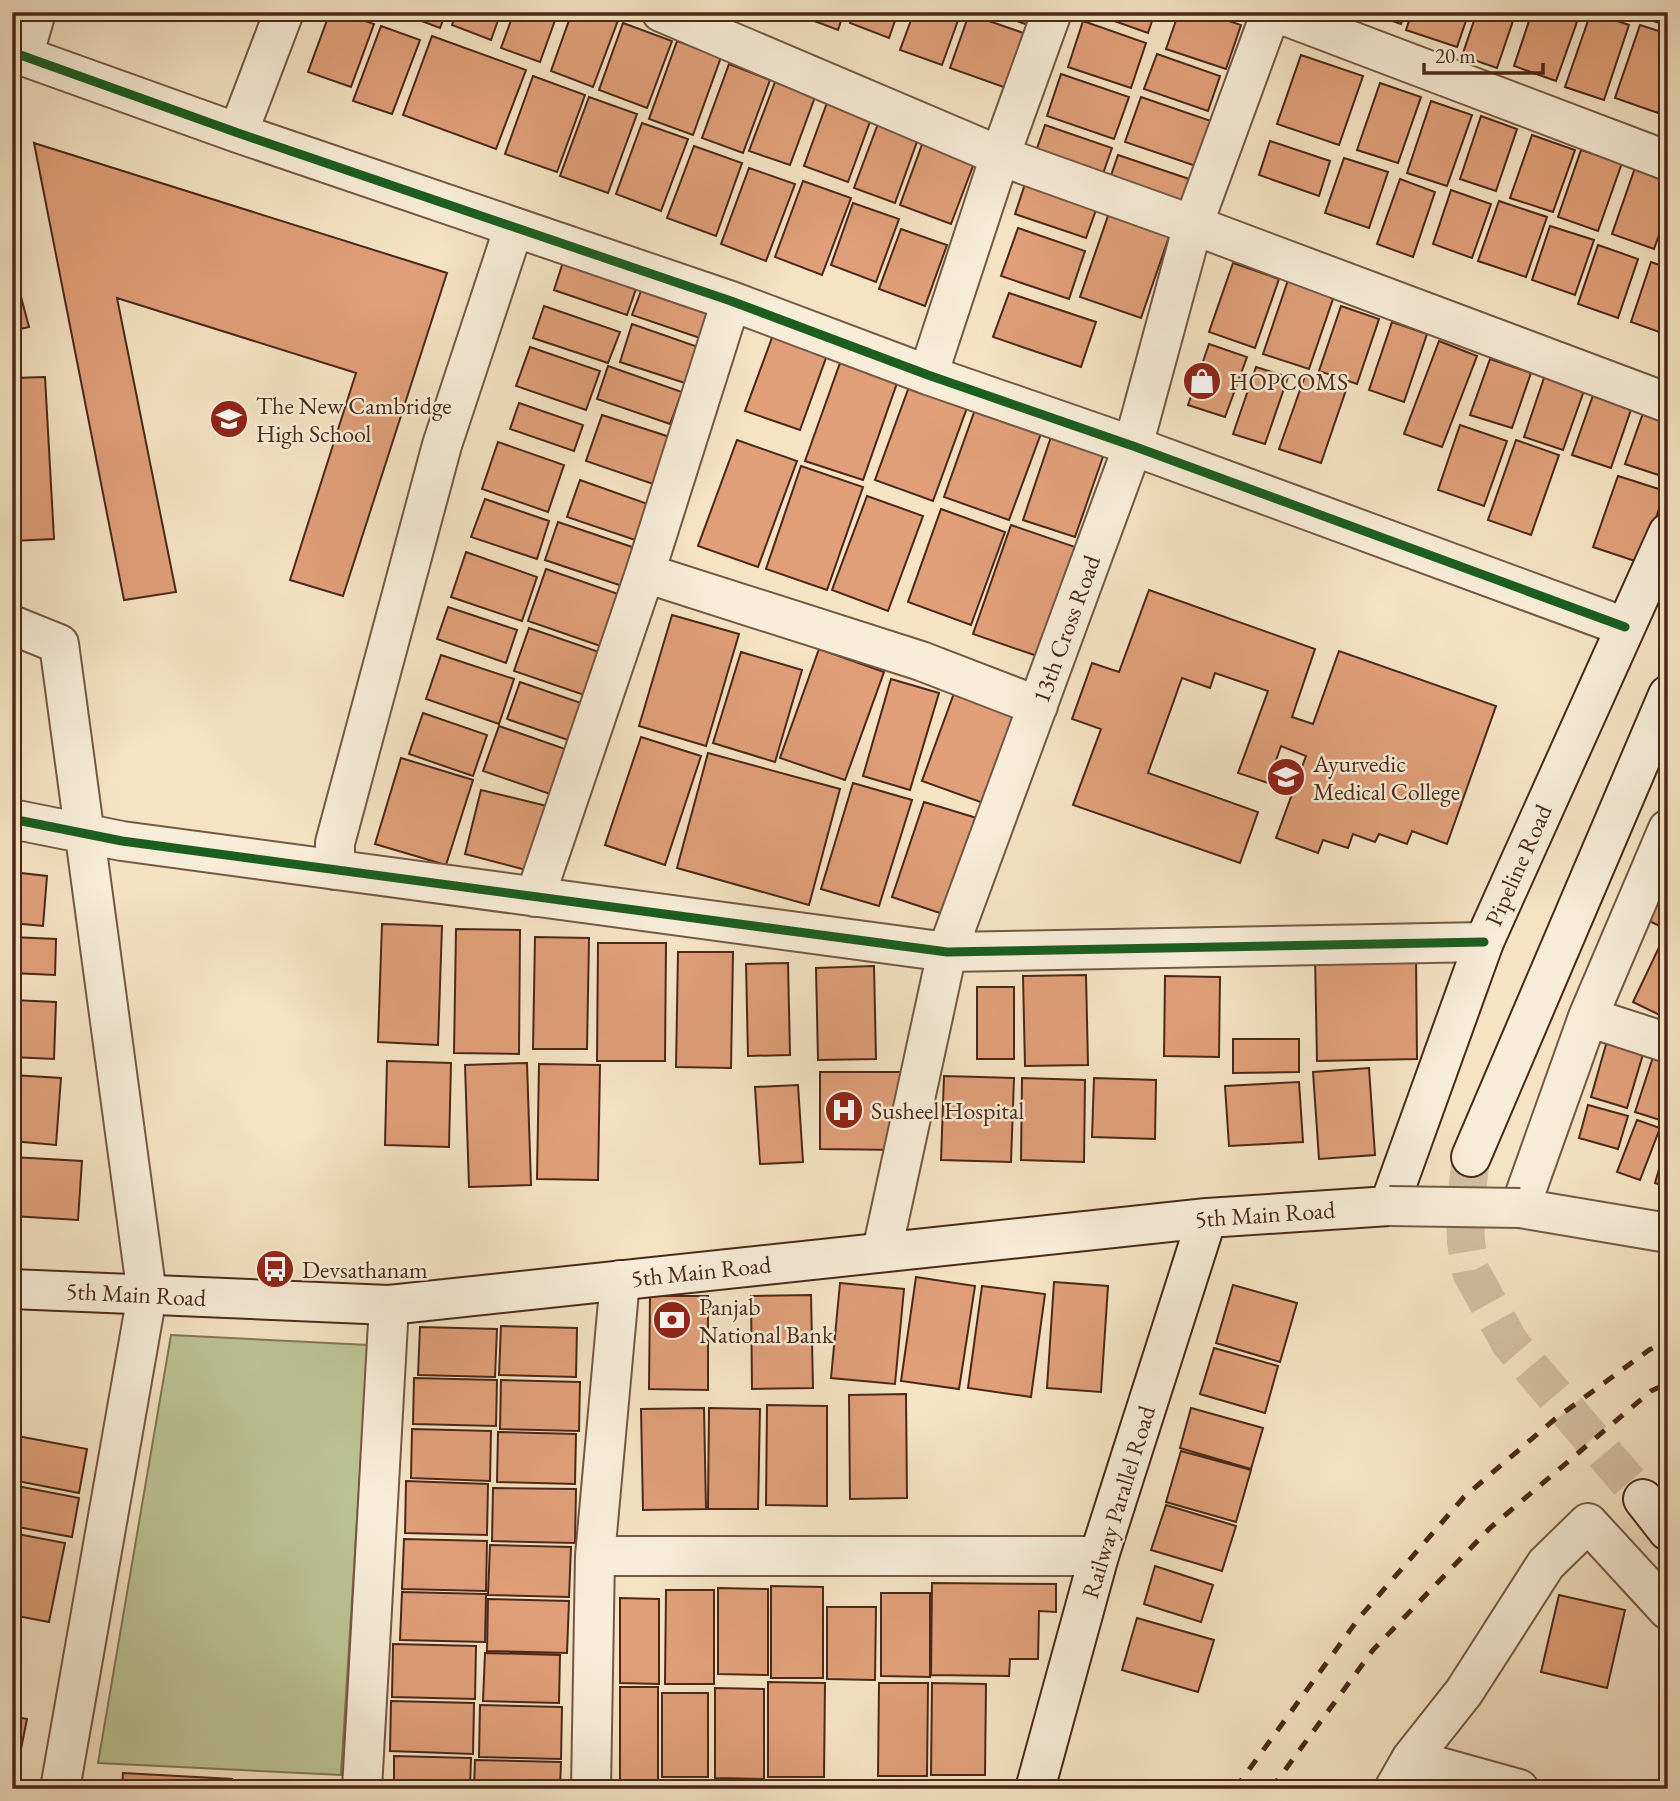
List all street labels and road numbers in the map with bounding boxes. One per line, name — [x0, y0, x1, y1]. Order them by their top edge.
street label: 13th Cross Road — [1025, 550, 1107, 707]
street label: Pipeline Road — [1477, 799, 1559, 931]
street label: 5th Main Road — [1194, 1194, 1337, 1234]
street label: 5th Main Road — [629, 1248, 773, 1294]
street label: 5th Main Road — [65, 1275, 208, 1313]
street label: Railway Parallel Road — [1074, 1401, 1162, 1602]

